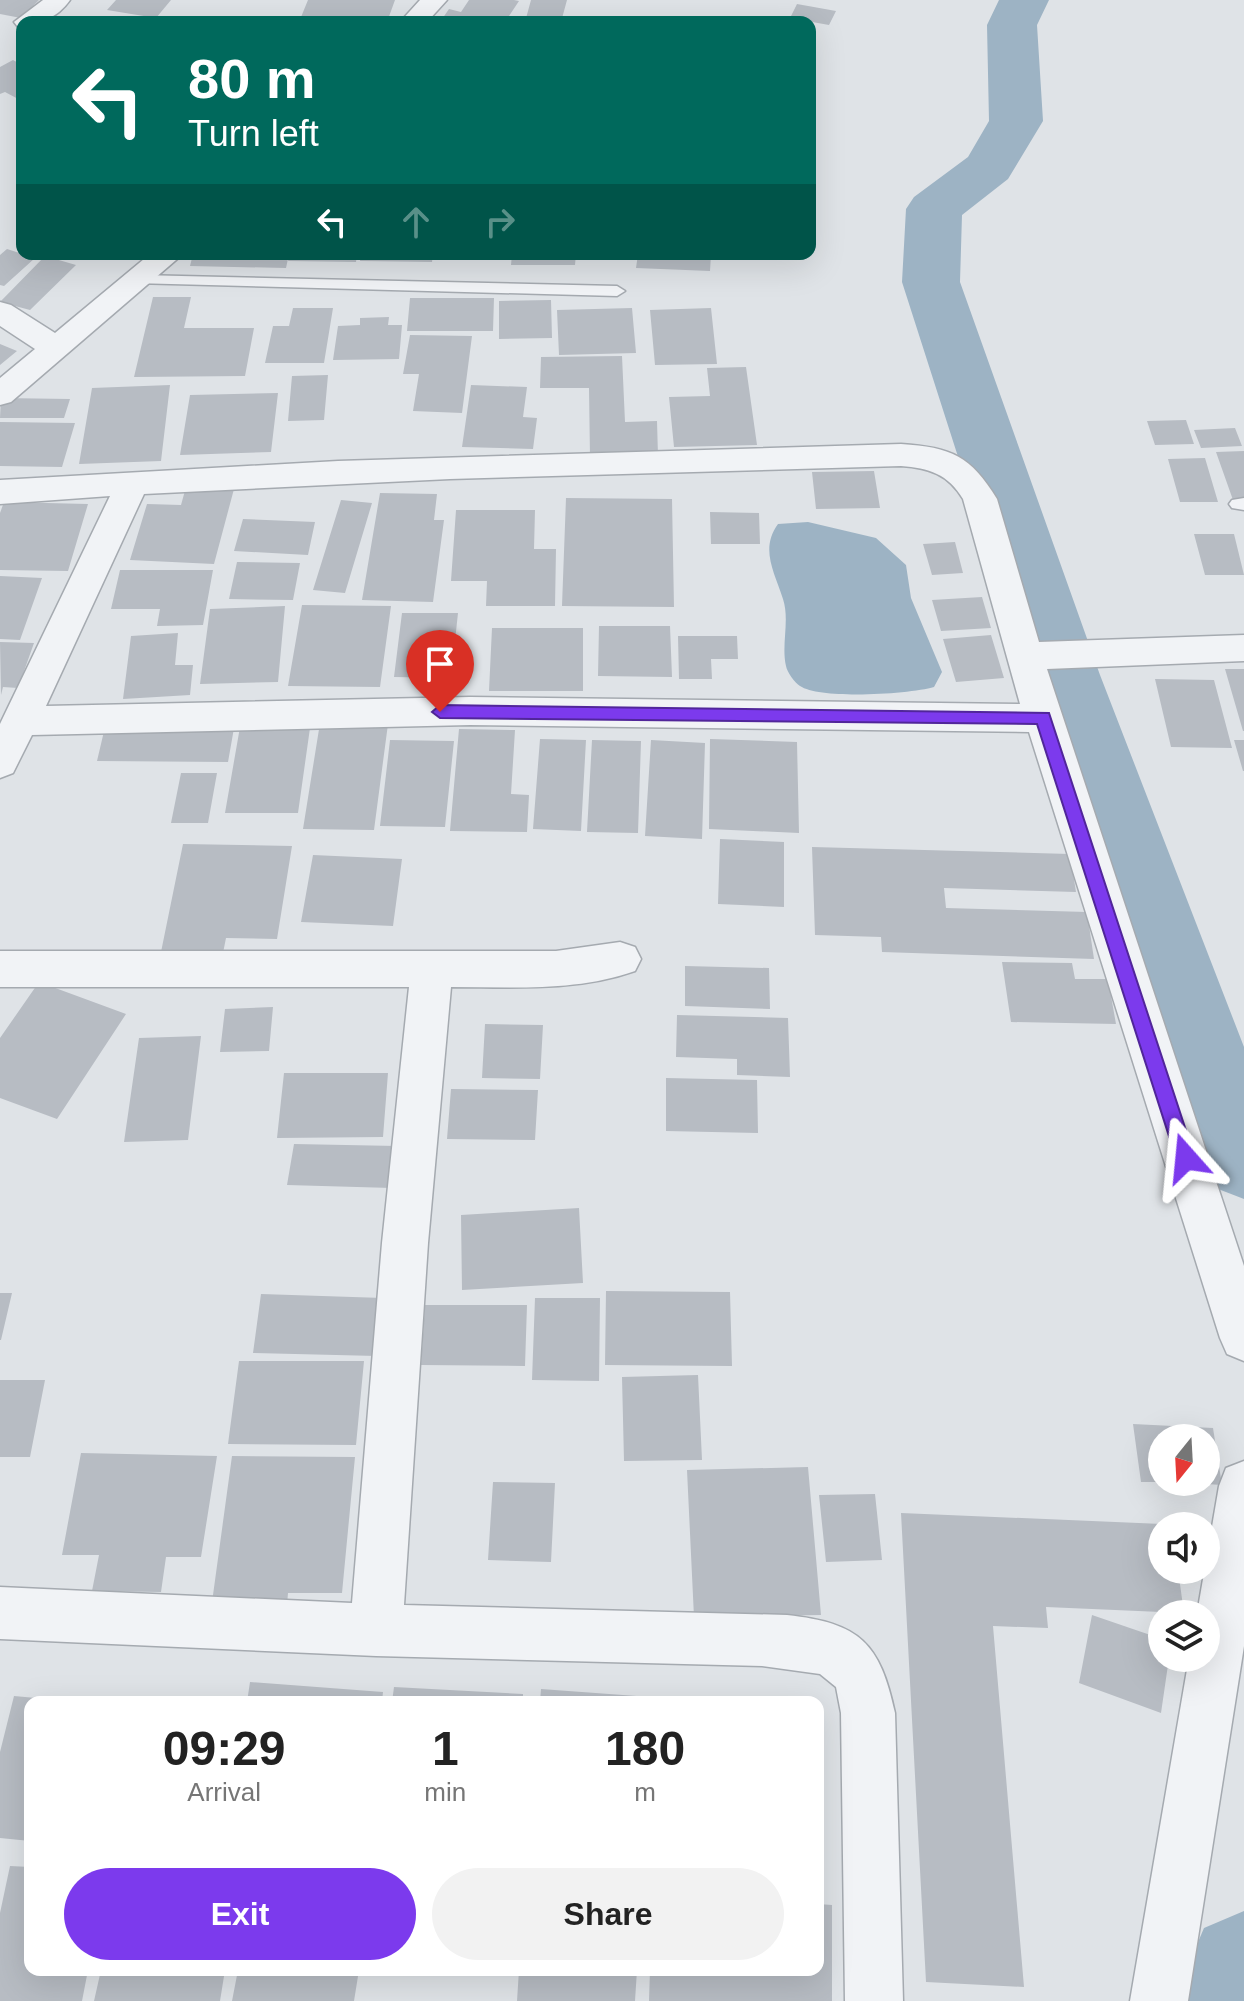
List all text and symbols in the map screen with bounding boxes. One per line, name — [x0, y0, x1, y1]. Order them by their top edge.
text: 80 m — [188, 47, 316, 110]
icon: left — [56, 48, 160, 152]
text: Turn left — [188, 113, 319, 154]
icon: left — [310, 200, 354, 244]
icon: ahead — [394, 200, 438, 244]
icon: right — [478, 200, 522, 244]
pin — [406, 630, 474, 712]
icon: arrive — [418, 642, 462, 686]
position arrow — [1144, 1116, 1228, 1200]
north arrow — [1148, 1424, 1220, 1496]
map controls — [1148, 1424, 1220, 1672]
button: sound — [1148, 1512, 1220, 1584]
button: layers — [1148, 1600, 1220, 1672]
text: 09:29 — [163, 1722, 286, 1775]
text: 1 — [432, 1722, 459, 1775]
text: 180 — [605, 1722, 685, 1775]
text: Arrival — [187, 1777, 261, 1807]
text: min — [424, 1777, 466, 1807]
text: m — [634, 1777, 656, 1807]
button: Exit — [64, 1868, 416, 1960]
button: Share — [432, 1868, 784, 1960]

